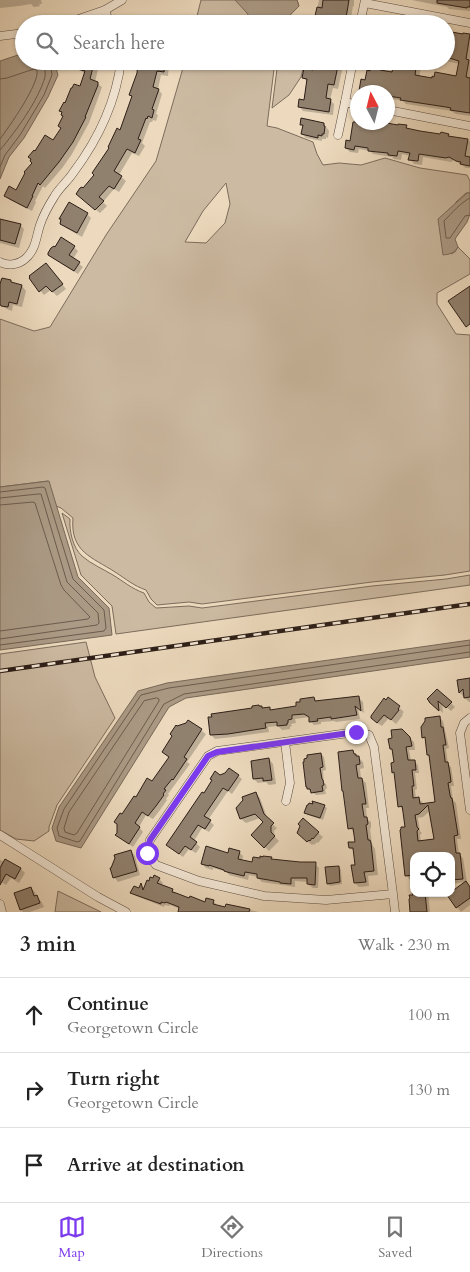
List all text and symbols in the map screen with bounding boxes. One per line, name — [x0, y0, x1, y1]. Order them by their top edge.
search box — [15, 15, 455, 70]
icon: search — [33, 29, 61, 57]
text: Search here — [73, 30, 165, 56]
north arrow — [350, 85, 395, 130]
route end — [345, 721, 368, 744]
route start — [136, 842, 159, 865]
map controls — [410, 852, 455, 897]
button: locate — [410, 852, 455, 897]
text: 3 min — [20, 930, 76, 959]
text: Walk · 230 m — [358, 934, 450, 956]
text: Continue — [67, 991, 149, 1017]
icon: ahead — [20, 1001, 48, 1029]
text: 100 m — [408, 1004, 450, 1026]
text: Georgetown Circle — [67, 1017, 199, 1039]
text: Turn right — [67, 1066, 159, 1092]
icon: right — [20, 1076, 48, 1104]
text: 130 m — [408, 1079, 450, 1101]
text: Georgetown Circle — [67, 1092, 199, 1114]
icon: arrive — [20, 1151, 48, 1179]
text: Arrive at destination — [67, 1152, 244, 1178]
tab: Map — [58, 1213, 86, 1262]
tab: Directions — [201, 1213, 263, 1262]
tab: Saved — [378, 1213, 412, 1262]

